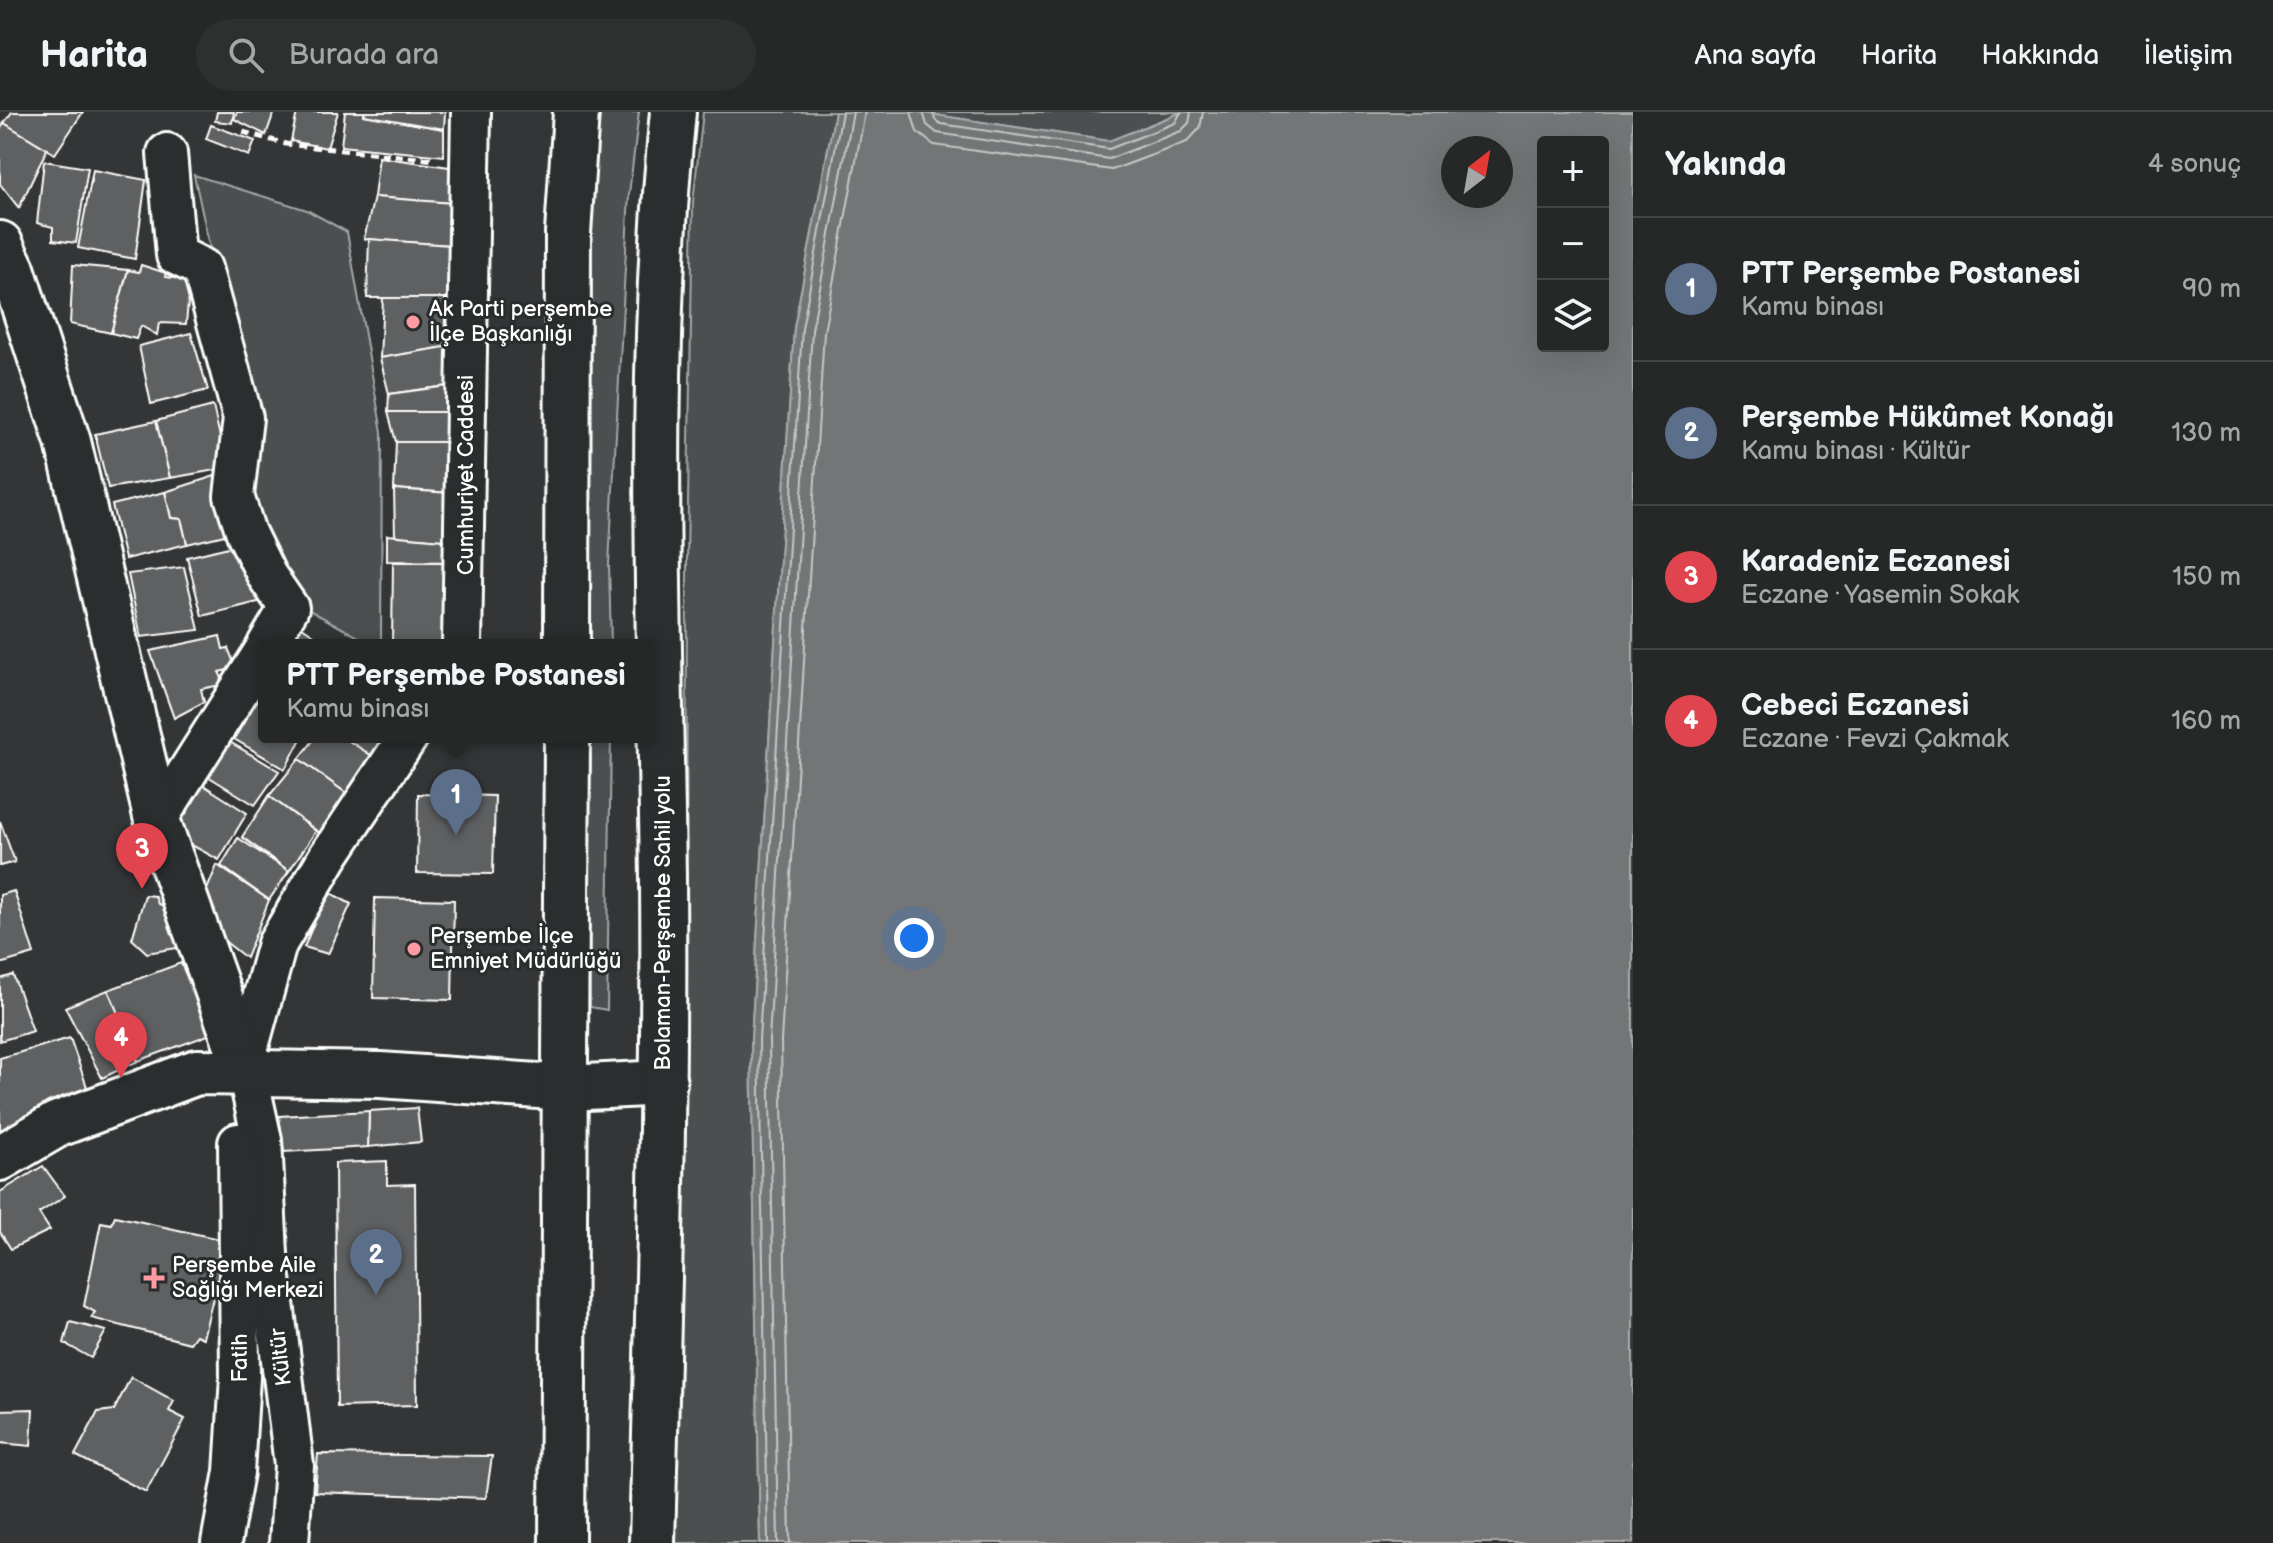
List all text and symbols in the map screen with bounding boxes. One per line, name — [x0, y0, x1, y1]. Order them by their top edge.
search box — [196, 19, 756, 91]
text: Harita — [40, 33, 148, 78]
icon: search — [224, 33, 268, 77]
text: Burada ara — [288, 37, 439, 73]
text: Ana sayfa — [1695, 39, 1817, 72]
text: Harita — [1861, 39, 1937, 72]
text: Hakkında — [1981, 39, 2099, 72]
text: İletişim — [2143, 39, 2233, 72]
north arrow — [1441, 136, 1513, 208]
map controls — [1537, 136, 1609, 352]
button: + — [1537, 136, 1609, 208]
text: Yakında — [1665, 144, 1787, 185]
text: 4 sonuç — [2148, 149, 2241, 180]
button: − — [1537, 208, 1609, 280]
text: PTT Perşembe Postanesi — [1741, 256, 2081, 292]
text: 1 — [1686, 274, 1696, 305]
text: 90 m — [2182, 274, 2241, 305]
button: layers — [1537, 280, 1609, 352]
text: Kamu binası — [1741, 292, 1884, 323]
place label: Ak Parti perşembe İlçe Başkanlığı — [429, 296, 612, 348]
marker: Ak Parti perşembe İlçe Başkanlığı — [404, 313, 422, 331]
street label: Cumhuriyet Caddesi — [453, 375, 480, 575]
text: Perşembe Hükûmet Konağı — [1741, 400, 2114, 436]
text: 2 — [1683, 418, 1699, 449]
text: 130 m — [2171, 418, 2241, 449]
text: Kamu binası · Kültür — [1741, 436, 1970, 467]
text: Karadeniz Eczanesi — [1741, 544, 2010, 580]
text: 3 — [1683, 562, 1699, 593]
text: 150 m — [2172, 562, 2241, 593]
text: Eczane · Yasemin Sokak — [1741, 580, 2019, 611]
popup — [258, 639, 654, 743]
text: PTT Perşembe Postanesi — [286, 658, 626, 694]
text: Cebeci Eczanesi — [1741, 688, 1969, 724]
text: Kamu binası — [286, 694, 430, 725]
text: 4 — [1683, 706, 1699, 737]
text: 160 m — [2171, 706, 2241, 737]
text: Eczane · Fevzi Çakmak — [1741, 724, 2009, 755]
pin: 1 — [430, 769, 482, 835]
street label: Bolaman-Perşembe Sahil yolu — [650, 775, 677, 1071]
pin: 3 — [116, 823, 168, 889]
your location — [894, 918, 934, 958]
place label: Perşembe İlçe Emniyet Müdürlüğü — [430, 923, 621, 975]
marker: Perşembe İlçe Emniyet Müdürlüğü — [405, 940, 423, 958]
pin: 4 — [95, 1012, 147, 1078]
pin: 2 — [350, 1229, 402, 1295]
place label: Perşembe Aile Sağlığı Merkezi — [172, 1252, 324, 1304]
marker: Perşembe Aile Sağlığı Merkezi — [143, 1267, 165, 1289]
street label: Kültür — [264, 1326, 298, 1387]
street label: Fatih — [227, 1333, 254, 1383]

